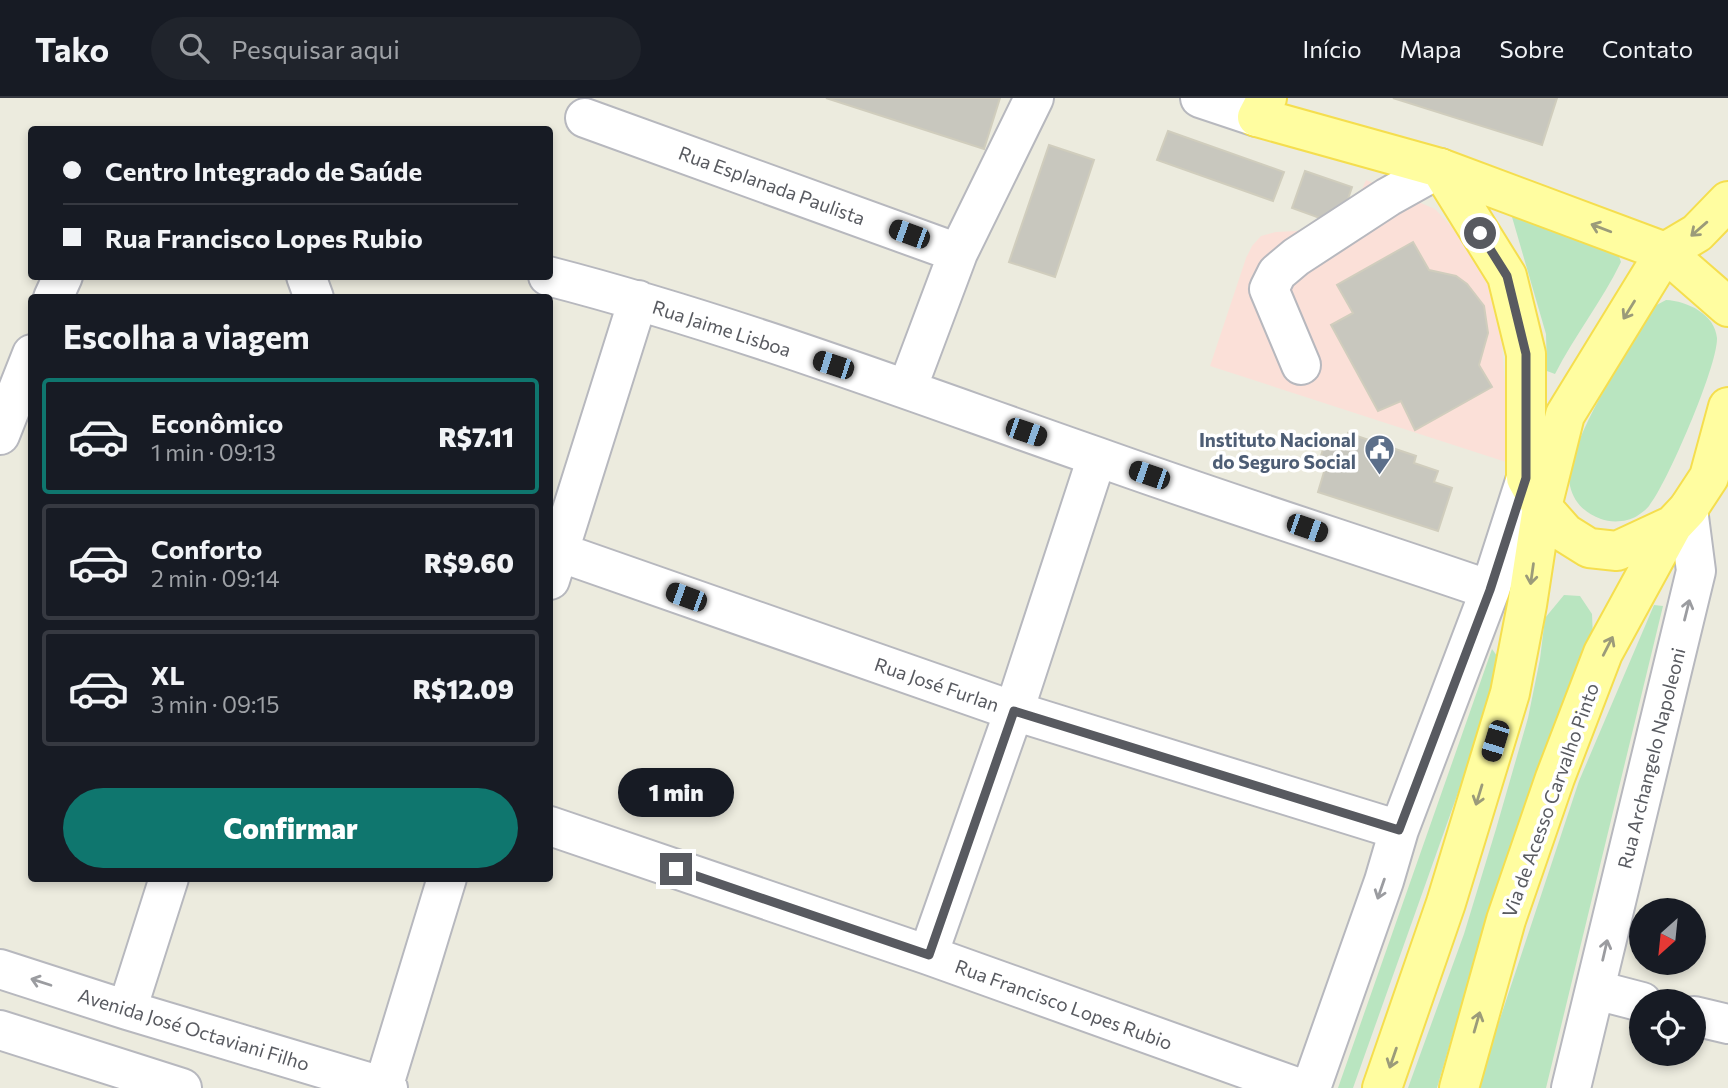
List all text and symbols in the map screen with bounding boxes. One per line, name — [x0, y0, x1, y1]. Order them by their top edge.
search box — [151, 17, 641, 80]
text: Tako — [35, 28, 109, 69]
icon: search — [175, 29, 213, 67]
text: Pesquisar aqui — [231, 33, 400, 64]
text: Início — [1303, 34, 1362, 63]
text: Mapa — [1400, 34, 1462, 63]
text: Sobre — [1500, 34, 1564, 63]
text: Contato — [1602, 34, 1693, 63]
street label: Rua Esplanada Paulista — [676, 141, 868, 229]
text: Centro Integrado de Saúde — [105, 155, 422, 186]
car — [886, 217, 933, 251]
route start — [1464, 217, 1496, 249]
one-way arrow — [1591, 221, 1613, 234]
one-way arrow — [1690, 221, 1708, 237]
text: Rua Francisco Lopes Rubio — [105, 222, 423, 253]
street label: Rua Jaime Lisboa — [650, 295, 794, 361]
one-way arrow — [1622, 300, 1636, 320]
text: Escolha a viagem — [63, 316, 310, 356]
car — [810, 349, 857, 381]
icon: car — [67, 405, 130, 468]
text: Econômico — [151, 407, 283, 438]
car — [1003, 415, 1050, 449]
text: R$7.11 — [439, 421, 514, 452]
place label: Instituto Nacional do Seguro Social — [1199, 428, 1356, 473]
public building icon: Instituto Nacional do Seguro Social — [1362, 433, 1396, 477]
text: 1 min · 09:13 — [151, 438, 276, 466]
car — [1126, 458, 1173, 492]
car — [1284, 511, 1331, 545]
icon: car — [67, 531, 130, 594]
text: Conforto — [151, 533, 262, 564]
text: R$9.60 — [424, 547, 514, 578]
one-way arrow — [1525, 562, 1538, 585]
text: 2 min · 09:14 — [151, 564, 280, 592]
car — [663, 580, 710, 614]
one-way arrow — [1681, 599, 1694, 622]
one-way arrow — [1601, 636, 1615, 656]
street label: Rua Archangelo Napoleoni — [1612, 645, 1690, 871]
street label: Rua José Furlan — [872, 652, 1002, 716]
icon: car — [67, 657, 130, 720]
text: XL — [151, 659, 185, 690]
text: R$12.09 — [413, 673, 514, 704]
street label: Via de Acesso Carvalho Pinto — [1497, 680, 1603, 920]
text: 3 min · 09:15 — [151, 690, 279, 718]
car — [1479, 718, 1512, 764]
callout: 1 min — [618, 768, 734, 816]
text: 1 min — [648, 778, 704, 806]
one-way arrow — [1472, 784, 1484, 806]
button: Confirmar — [63, 788, 518, 868]
route end — [660, 853, 692, 885]
one-way arrow — [1374, 877, 1386, 899]
north arrow — [1629, 898, 1706, 975]
map controls — [1629, 898, 1706, 1066]
one-way arrow — [1598, 939, 1612, 962]
street label: Rua Francisco Lopes Rubio — [952, 954, 1176, 1054]
one-way arrow — [31, 975, 53, 987]
street label: Avenida José Octaviani Filho — [76, 983, 312, 1075]
button: locate — [1629, 989, 1706, 1066]
one-way arrow — [1471, 1011, 1484, 1033]
one-way arrow — [1386, 1047, 1398, 1069]

